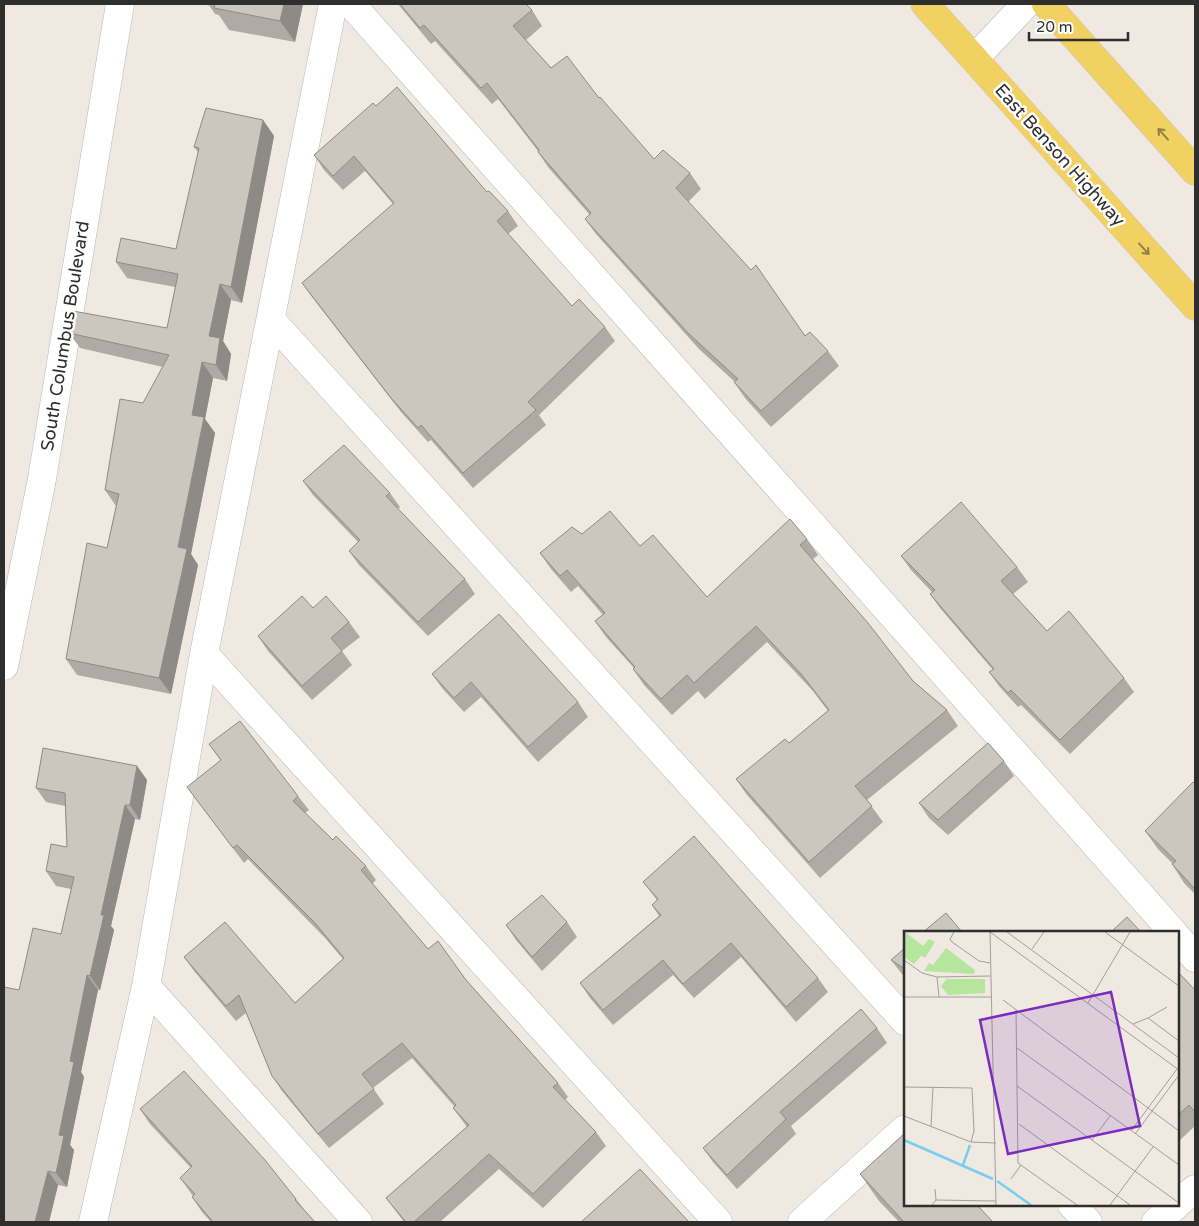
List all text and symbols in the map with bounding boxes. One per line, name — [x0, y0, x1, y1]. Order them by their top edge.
scale bar — [1029, 10, 1128, 42]
text: 20 m — [1036, 18, 1073, 36]
street label: East Benson Highway — [990, 79, 1130, 231]
one-way arrow — [1157, 128, 1169, 141]
street label: South Columbus Boulevard — [36, 219, 94, 453]
one-way arrow — [1138, 242, 1150, 255]
inset map — [904, 931, 1179, 1206]

